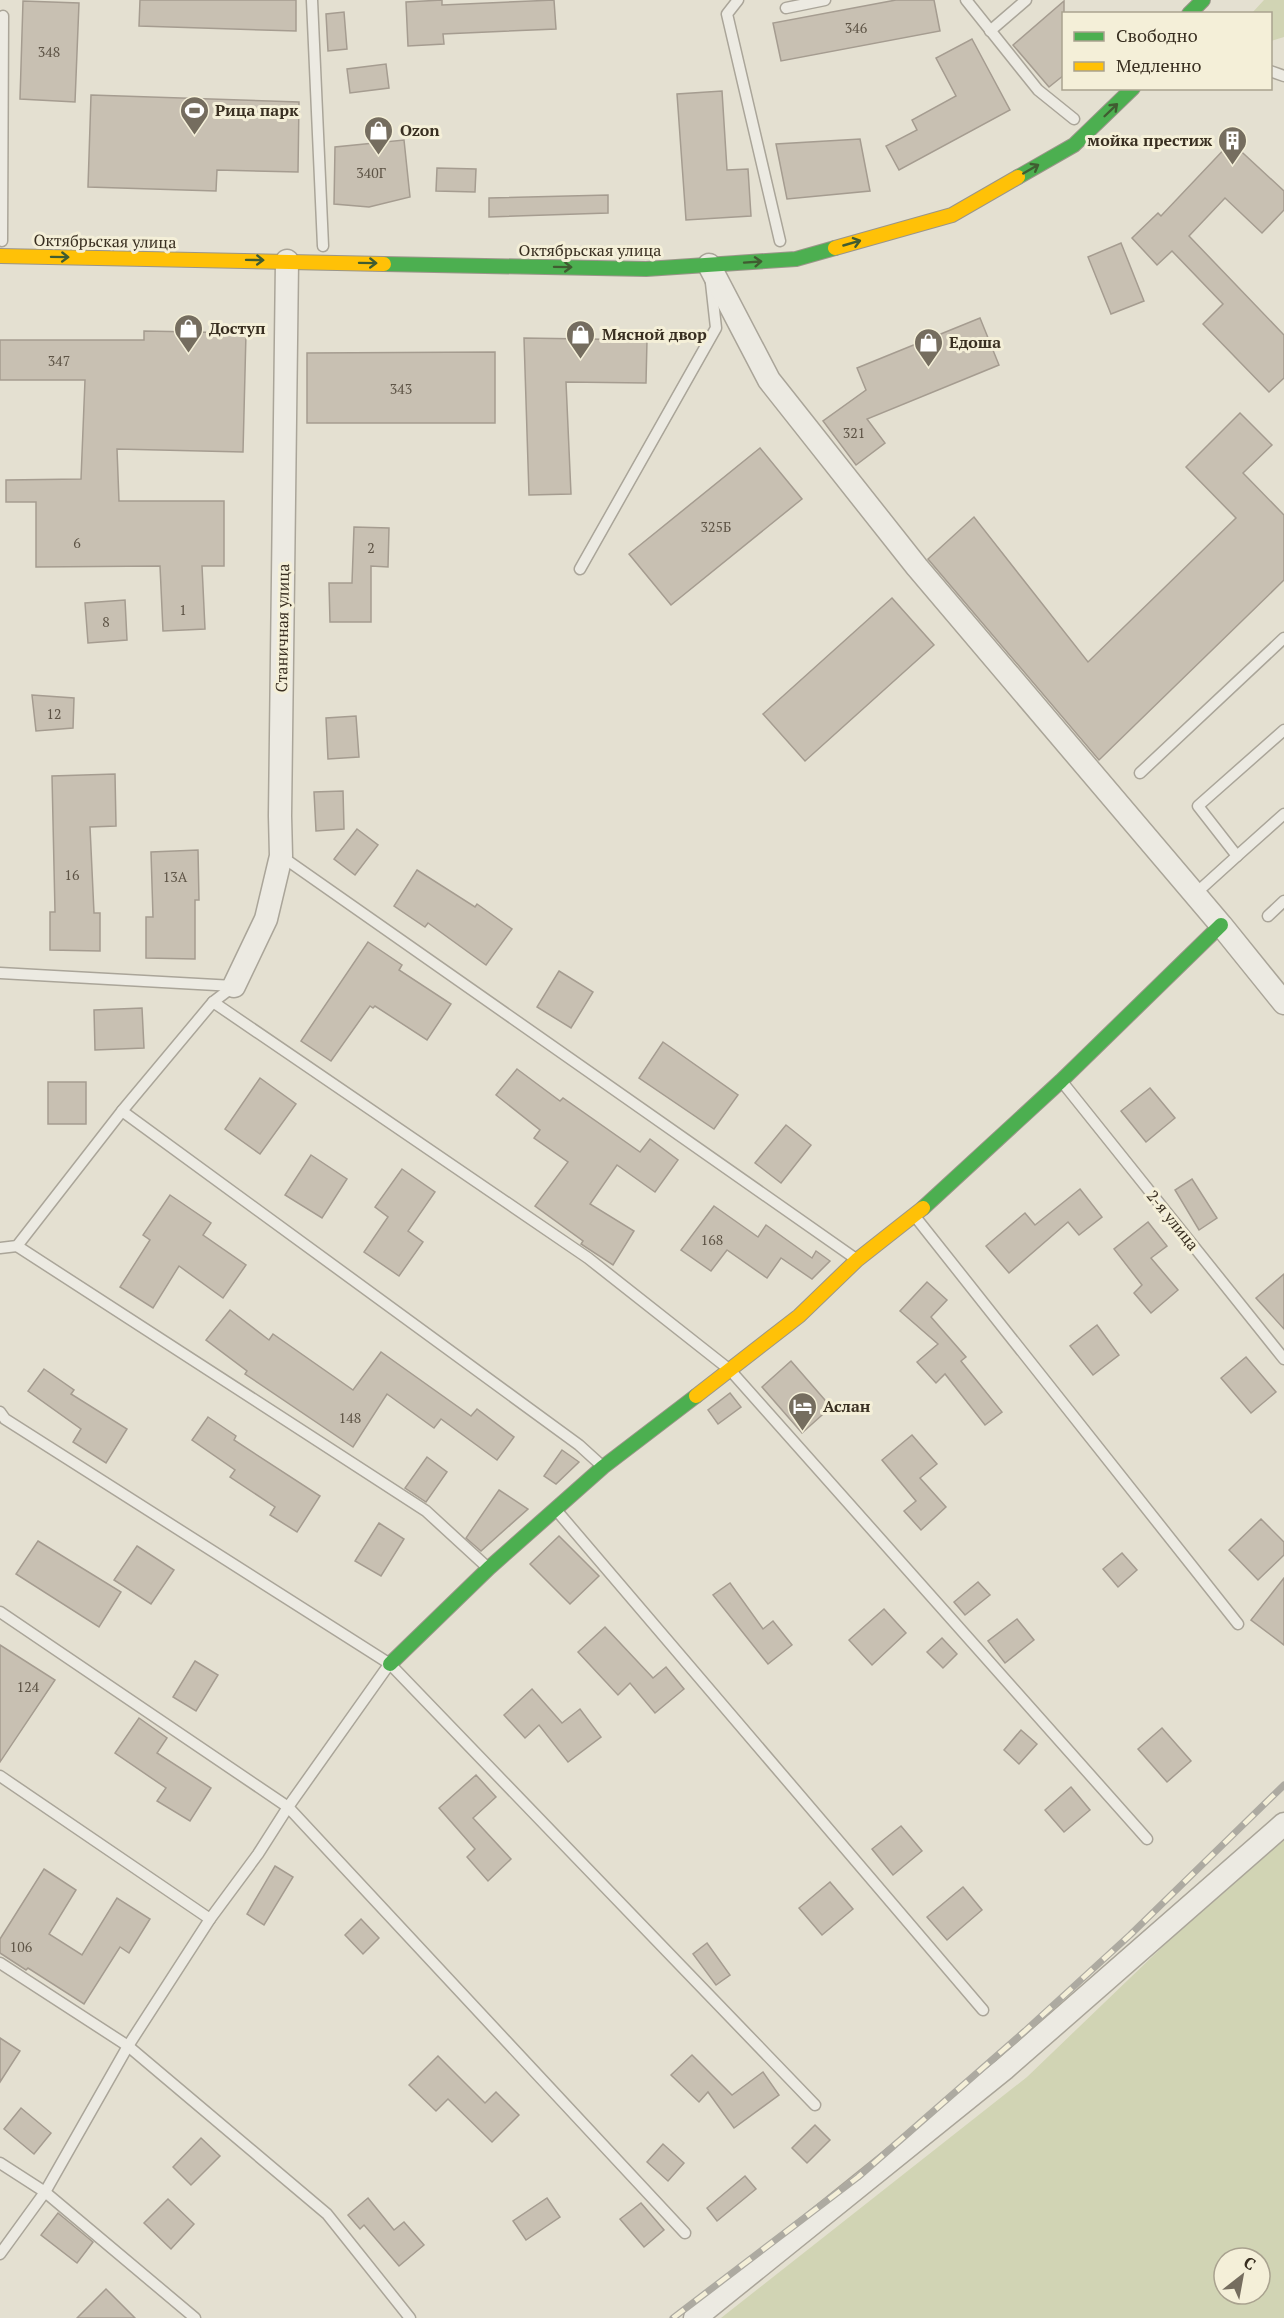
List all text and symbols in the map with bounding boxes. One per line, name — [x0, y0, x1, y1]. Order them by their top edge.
legend — [1062, 12, 1272, 90]
house number: 346 — [845, 18, 868, 37]
text: Свободно — [1116, 23, 1198, 47]
house number: 348 — [38, 42, 60, 61]
text: Медленно — [1116, 53, 1202, 77]
sports icon: Рица парк — [178, 94, 210, 136]
place label: Рица парк — [215, 99, 299, 121]
one-way arrow — [1103, 102, 1118, 117]
shop icon: Ozon — [363, 114, 395, 156]
place label: Ozon — [400, 119, 440, 141]
building icon: мойка престиж — [1217, 124, 1249, 166]
place label: мойка престиж — [1087, 129, 1212, 151]
house number: 340Г — [356, 163, 386, 182]
one-way arrow — [1023, 163, 1040, 175]
street label: Октябрьская улица — [33, 229, 177, 253]
one-way arrow — [842, 237, 861, 248]
street label: Октябрьская улица — [519, 239, 661, 261]
one-way arrow — [50, 251, 70, 263]
one-way arrow — [244, 255, 264, 266]
one-way arrow — [742, 256, 762, 267]
one-way arrow — [357, 258, 377, 269]
one-way arrow — [552, 262, 572, 273]
shop icon: Доступ — [172, 312, 204, 354]
place label: Доступ — [209, 317, 266, 339]
shop icon: Мясной двор — [565, 318, 597, 360]
place label: Мясной двор — [602, 323, 707, 345]
shop icon: Едоша — [912, 326, 944, 368]
place label: Едоша — [949, 331, 1001, 353]
house number: 347 — [48, 351, 70, 370]
house number: 343 — [390, 379, 412, 398]
house number: 321 — [843, 423, 865, 442]
house number: 325Б — [701, 517, 731, 536]
house number: 6 — [73, 533, 81, 552]
house number: 2 — [367, 538, 375, 557]
street label: Станичная улица — [270, 563, 294, 693]
house number: 1 — [179, 600, 187, 619]
house number: 8 — [102, 612, 110, 631]
house number: 12 — [47, 704, 61, 723]
house number: 16 — [65, 865, 80, 884]
house number: 13А — [163, 867, 188, 886]
street label: 2-я улица — [1142, 1185, 1204, 1255]
house number: 168 — [701, 1230, 723, 1249]
hotel icon: Аслан — [786, 1390, 818, 1432]
place label: Аслан — [823, 1395, 871, 1417]
house number: 148 — [339, 1408, 361, 1427]
house number: 124 — [17, 1677, 40, 1696]
house number: 106 — [10, 1937, 33, 1956]
north arrow — [1212, 2246, 1272, 2306]
text: С — [1240, 2251, 1260, 2275]

